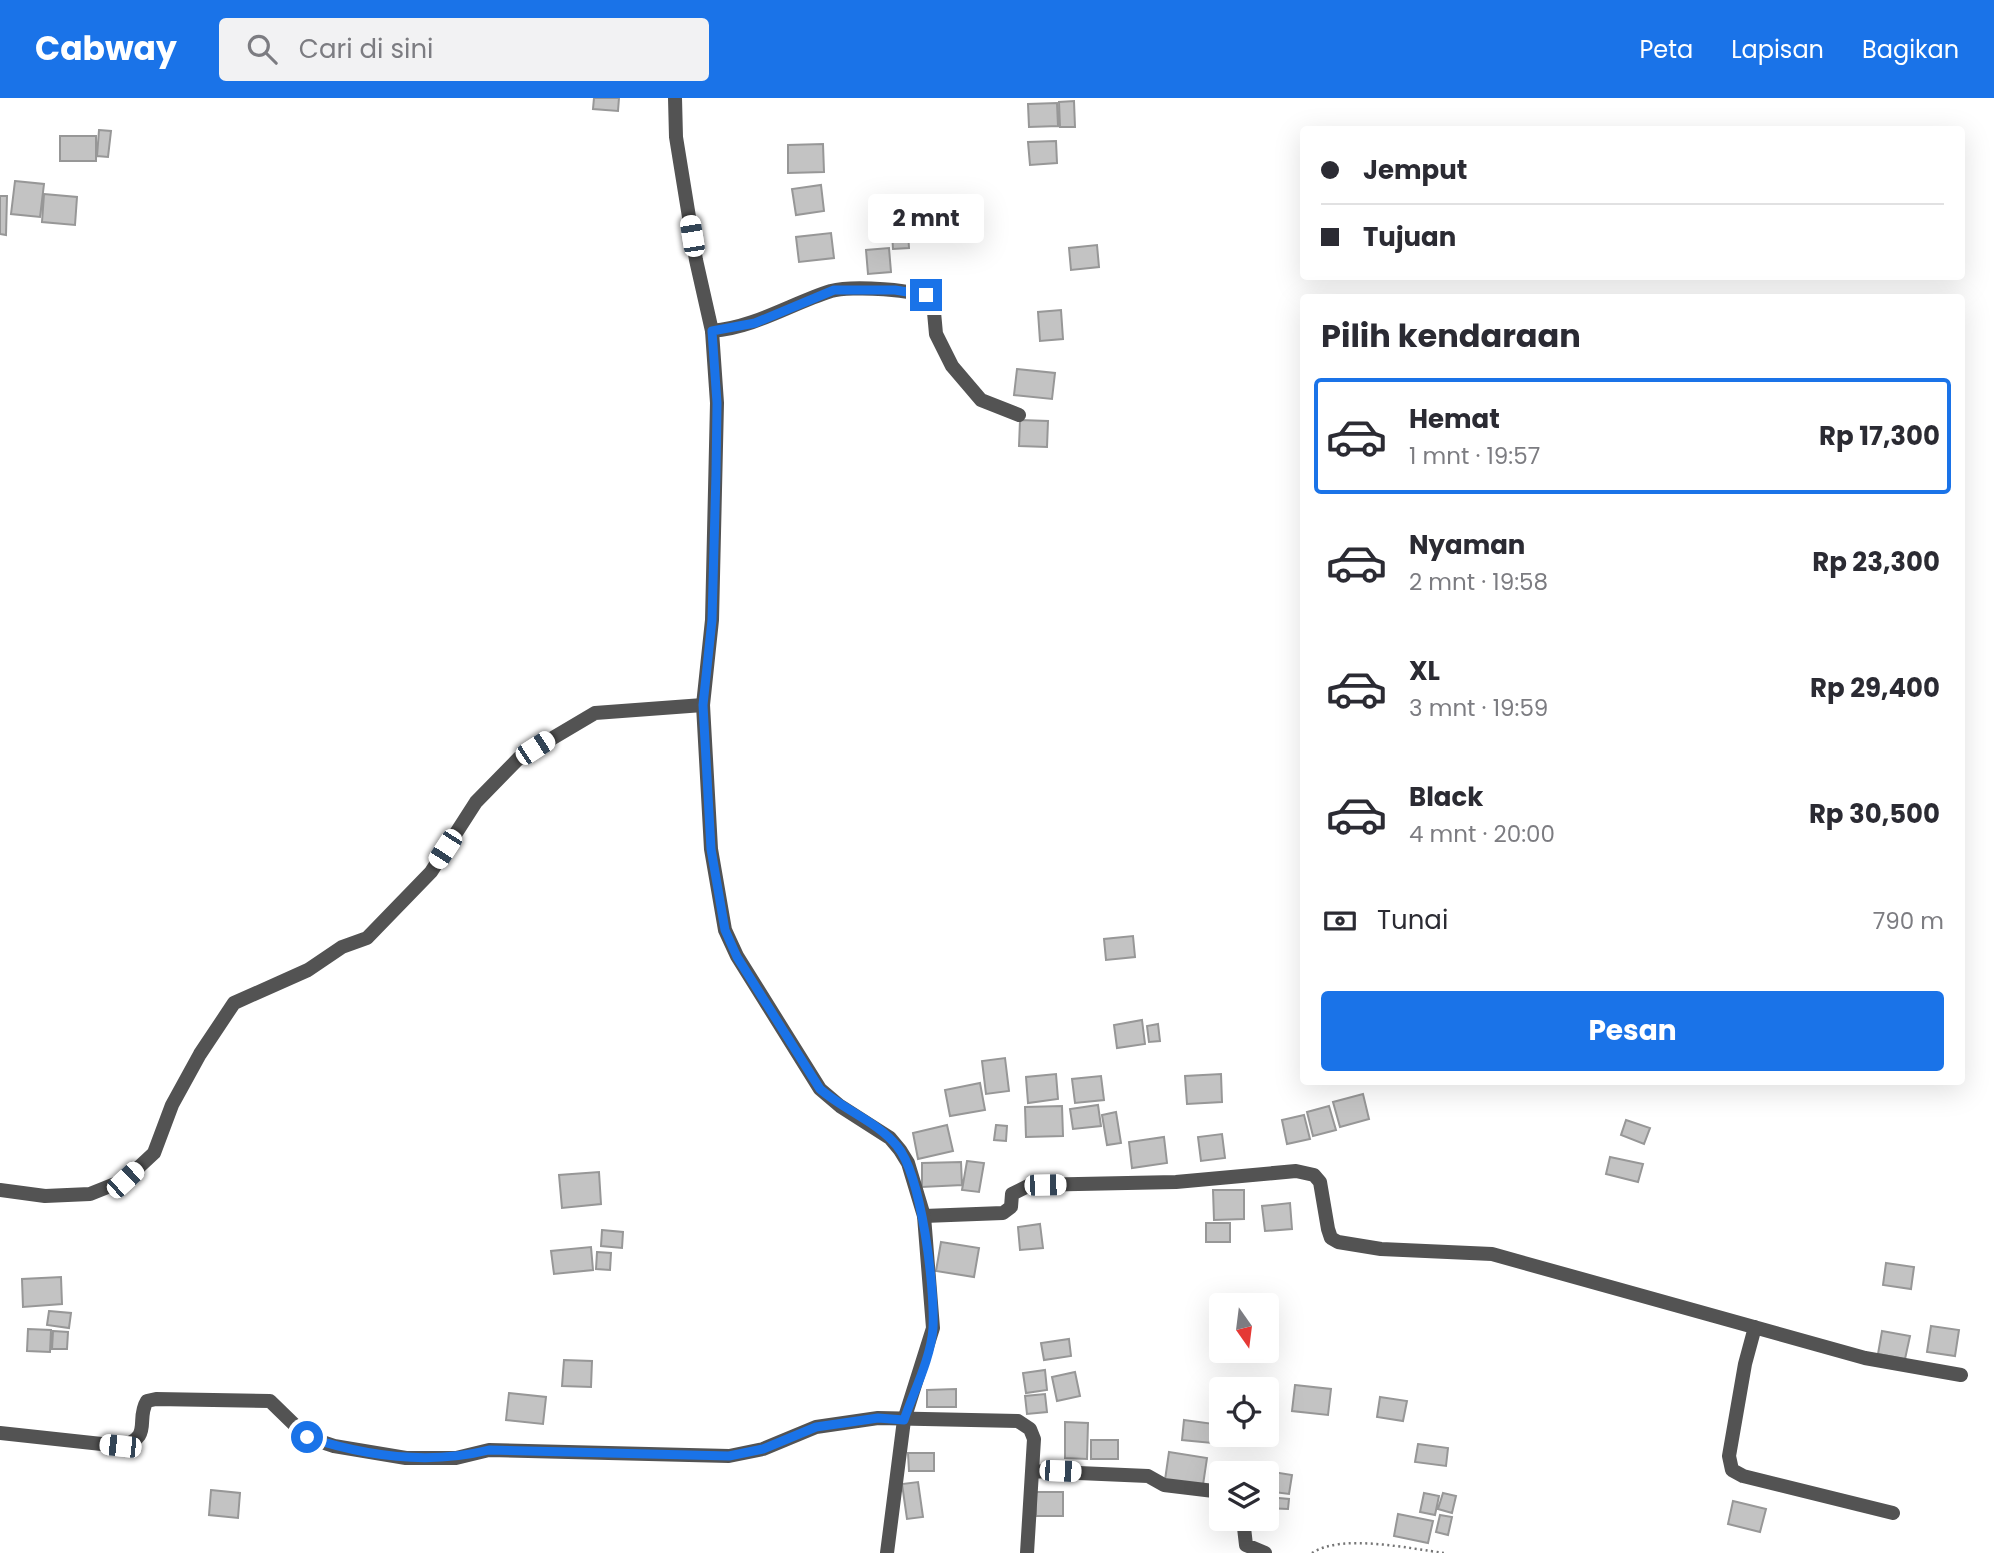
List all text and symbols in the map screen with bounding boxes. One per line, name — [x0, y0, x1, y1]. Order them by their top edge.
search box — [219, 18, 709, 81]
text: Cabway — [35, 25, 177, 72]
icon: search — [243, 30, 281, 68]
text: Cari di sini — [299, 31, 433, 67]
text: Peta — [1639, 33, 1693, 66]
text: Lapisan — [1731, 33, 1824, 66]
text: Bagikan — [1862, 33, 1959, 66]
text: Jemput — [1363, 152, 1467, 188]
callout: 2 mnt — [868, 194, 984, 242]
text: 2 mnt — [892, 202, 960, 234]
car — [679, 214, 706, 258]
text: Tujuan — [1363, 219, 1456, 255]
route end — [910, 279, 942, 311]
text: Pilih kendaraan — [1321, 313, 1581, 358]
text: Hemat — [1409, 401, 1500, 437]
icon: car — [1325, 405, 1388, 468]
text: Rp 17,300 — [1819, 418, 1940, 454]
text: 1 mnt · 19:57 — [1409, 440, 1540, 472]
text: Nyaman — [1409, 527, 1525, 563]
icon: car — [1325, 531, 1388, 594]
text: Rp 23,300 — [1812, 544, 1940, 580]
text: 2 mnt · 19:58 — [1409, 566, 1548, 598]
text: XL — [1409, 653, 1440, 689]
icon: car — [1325, 657, 1388, 720]
text: Rp 29,400 — [1810, 670, 1940, 706]
text: 3 mnt · 19:59 — [1409, 692, 1548, 724]
car — [512, 728, 559, 768]
text: Black — [1409, 779, 1483, 815]
icon: car — [1325, 783, 1388, 846]
text: Rp 30,500 — [1809, 796, 1940, 832]
text: 4 mnt · 20:00 — [1409, 818, 1555, 850]
car — [425, 826, 466, 872]
icon: cash — [1321, 902, 1359, 940]
text: Tunai — [1377, 902, 1448, 938]
text: 790 m — [1873, 905, 1944, 937]
button: Pesan — [1321, 991, 1944, 1071]
car — [103, 1158, 148, 1202]
car — [1024, 1174, 1067, 1196]
north arrow — [1209, 1293, 1279, 1363]
map controls — [1209, 1293, 1279, 1531]
button: locate — [1209, 1377, 1279, 1447]
route start — [291, 1421, 323, 1453]
car — [99, 1433, 142, 1459]
car — [1039, 1460, 1082, 1482]
button: layers — [1209, 1461, 1279, 1531]

